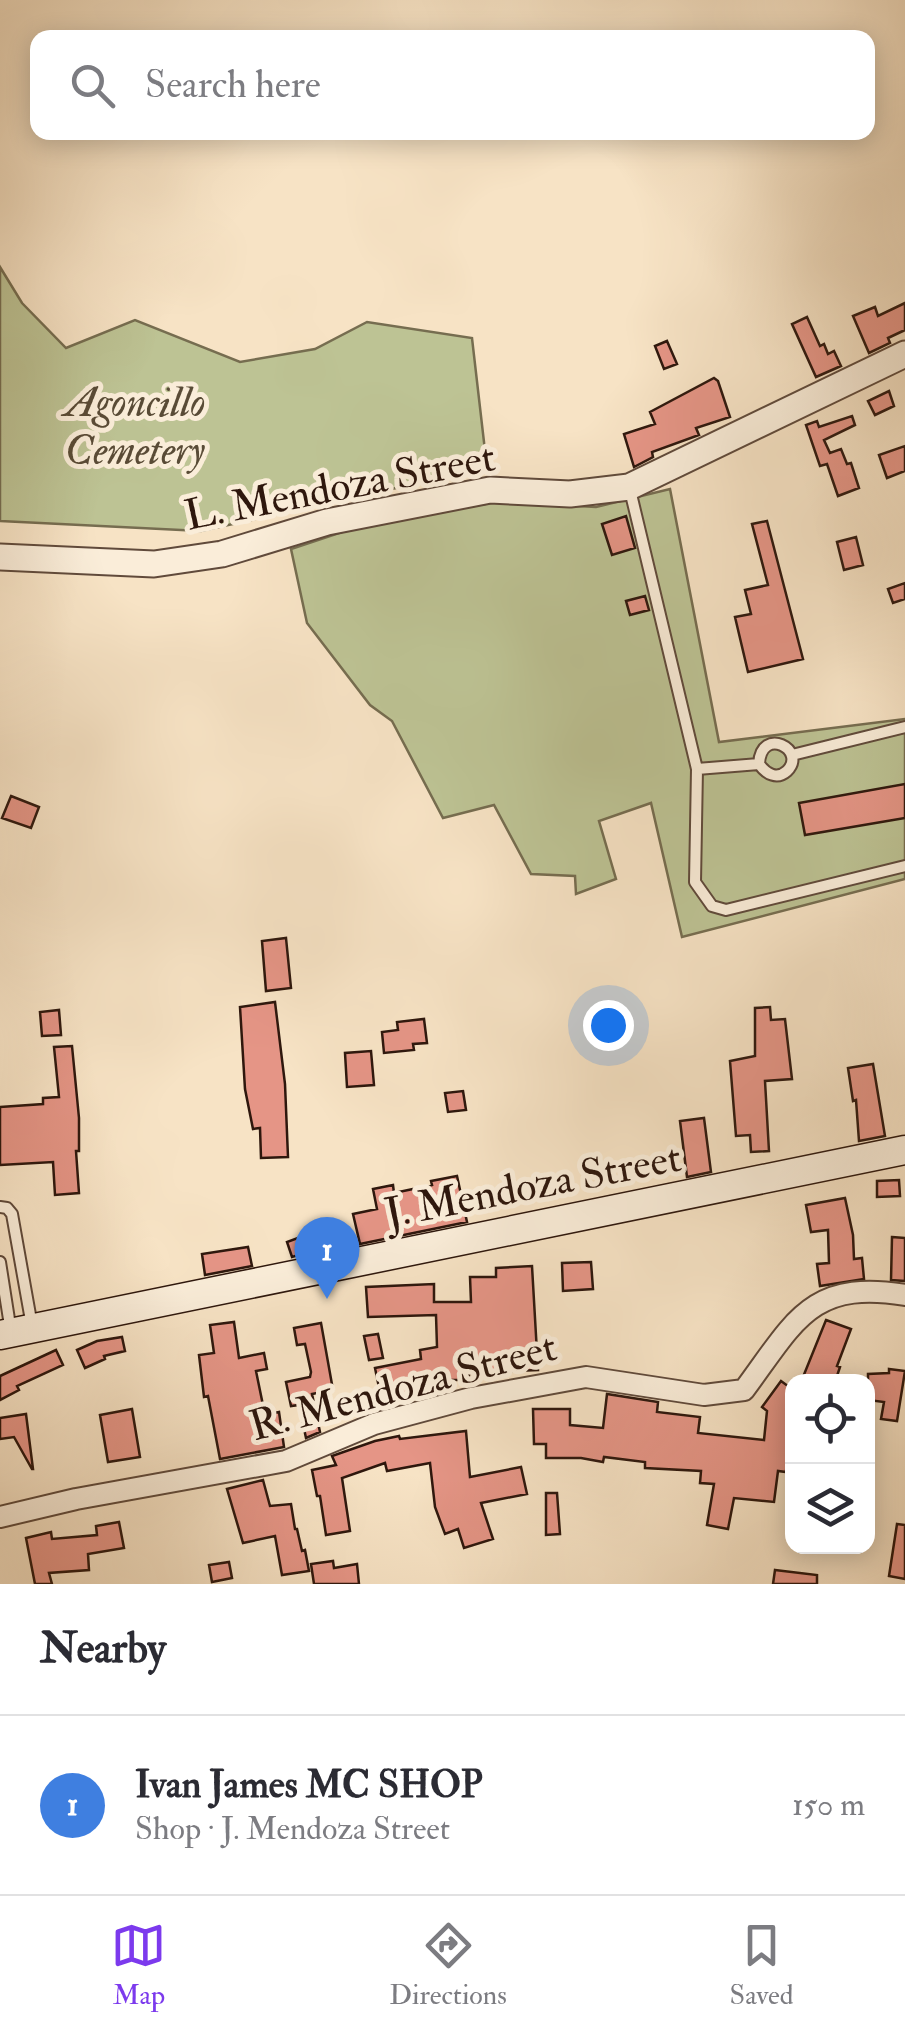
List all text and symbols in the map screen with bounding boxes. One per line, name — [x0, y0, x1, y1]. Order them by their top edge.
search box — [30, 30, 875, 140]
icon: search — [65, 58, 120, 113]
text: Search here — [145, 61, 321, 109]
park label: Agoncillo Cemetery — [60, 377, 206, 477]
street label: L. Mendoza Street — [180, 431, 500, 543]
your location — [583, 1000, 634, 1051]
street label: J. Mendoza Street — [379, 1132, 686, 1240]
pin: 1 — [294, 1216, 360, 1299]
street label: R. Mendoza Street — [244, 1321, 562, 1453]
map controls — [785, 1374, 875, 1554]
button: locate — [785, 1374, 875, 1464]
button: layers — [785, 1464, 875, 1554]
text: Nearby — [40, 1623, 166, 1675]
text: Ivan James MC SHOP — [135, 1761, 483, 1809]
text: 1 — [67, 1785, 78, 1825]
text: 150 m — [792, 1785, 865, 1825]
text: Shop · J. Mendoza Street — [135, 1809, 450, 1849]
tab: Map — [111, 1918, 166, 2013]
tab: Directions — [389, 1918, 507, 2013]
tab: Saved — [730, 1918, 794, 2013]

